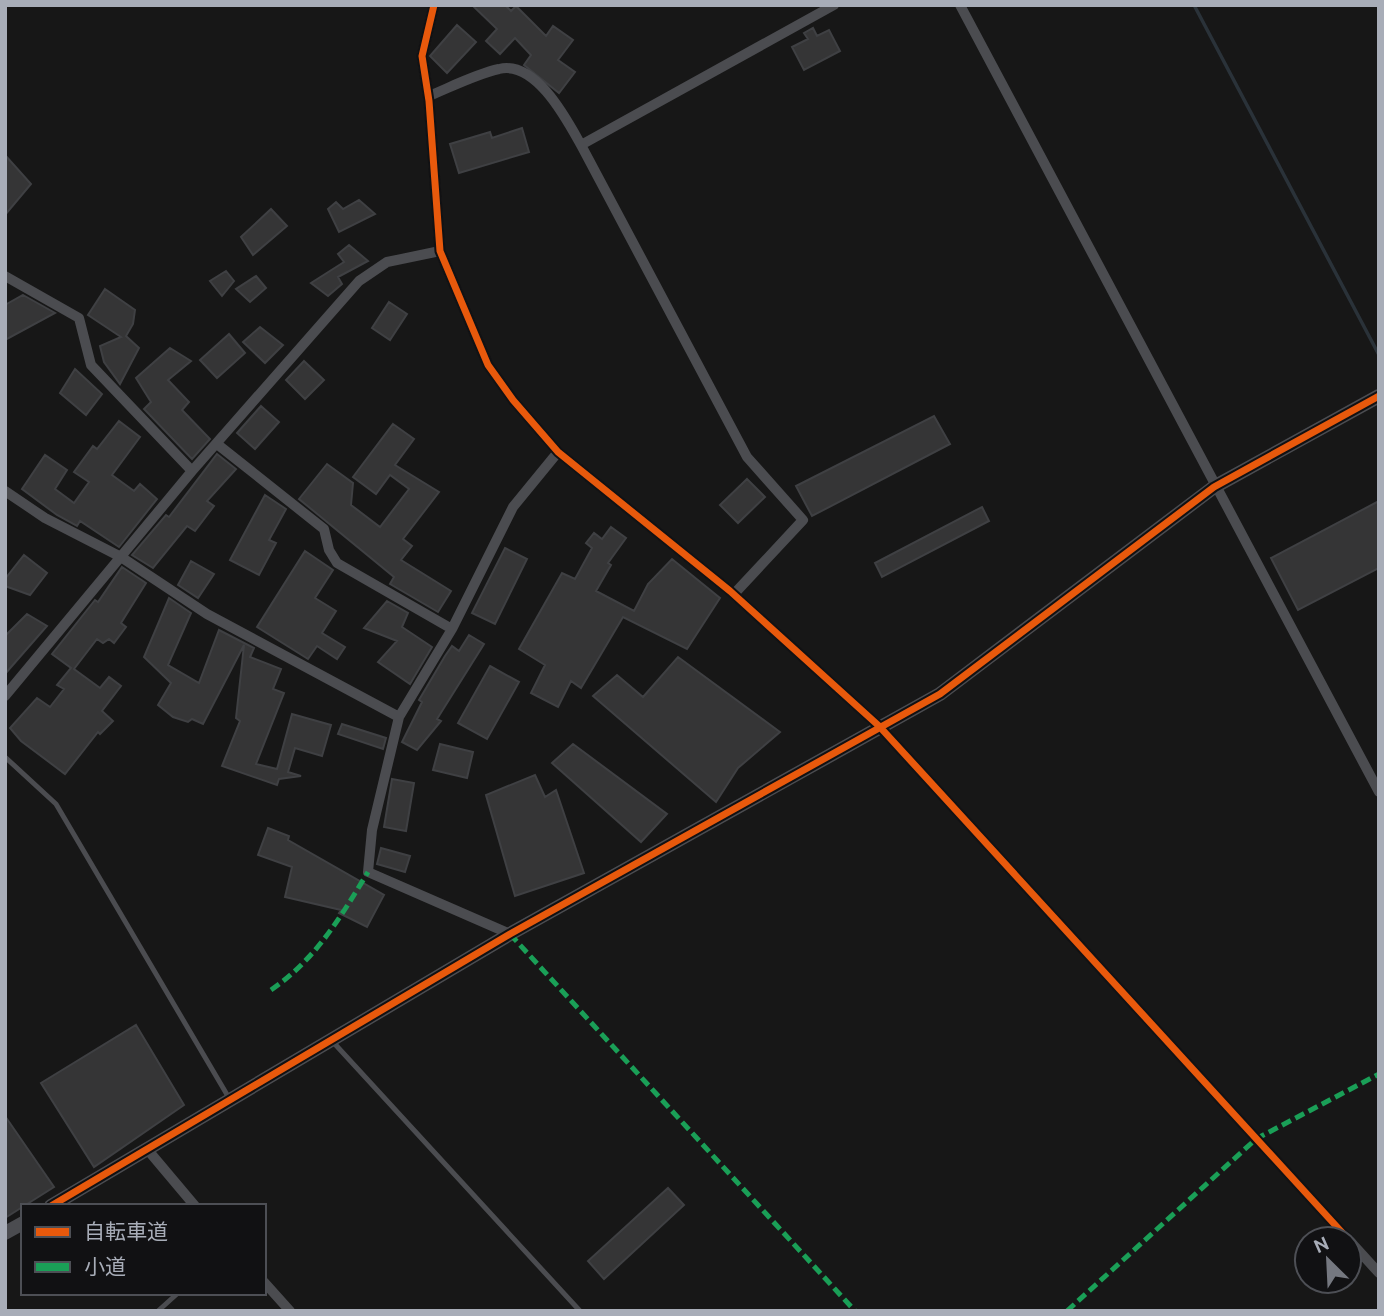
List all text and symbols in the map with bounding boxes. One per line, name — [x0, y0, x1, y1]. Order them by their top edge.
legend — [21, 1204, 266, 1295]
text: 自転車道 — [84, 1219, 168, 1243]
north arrow — [1293, 1225, 1363, 1295]
text: N — [1310, 1232, 1332, 1257]
text: 小道 — [84, 1254, 126, 1278]

